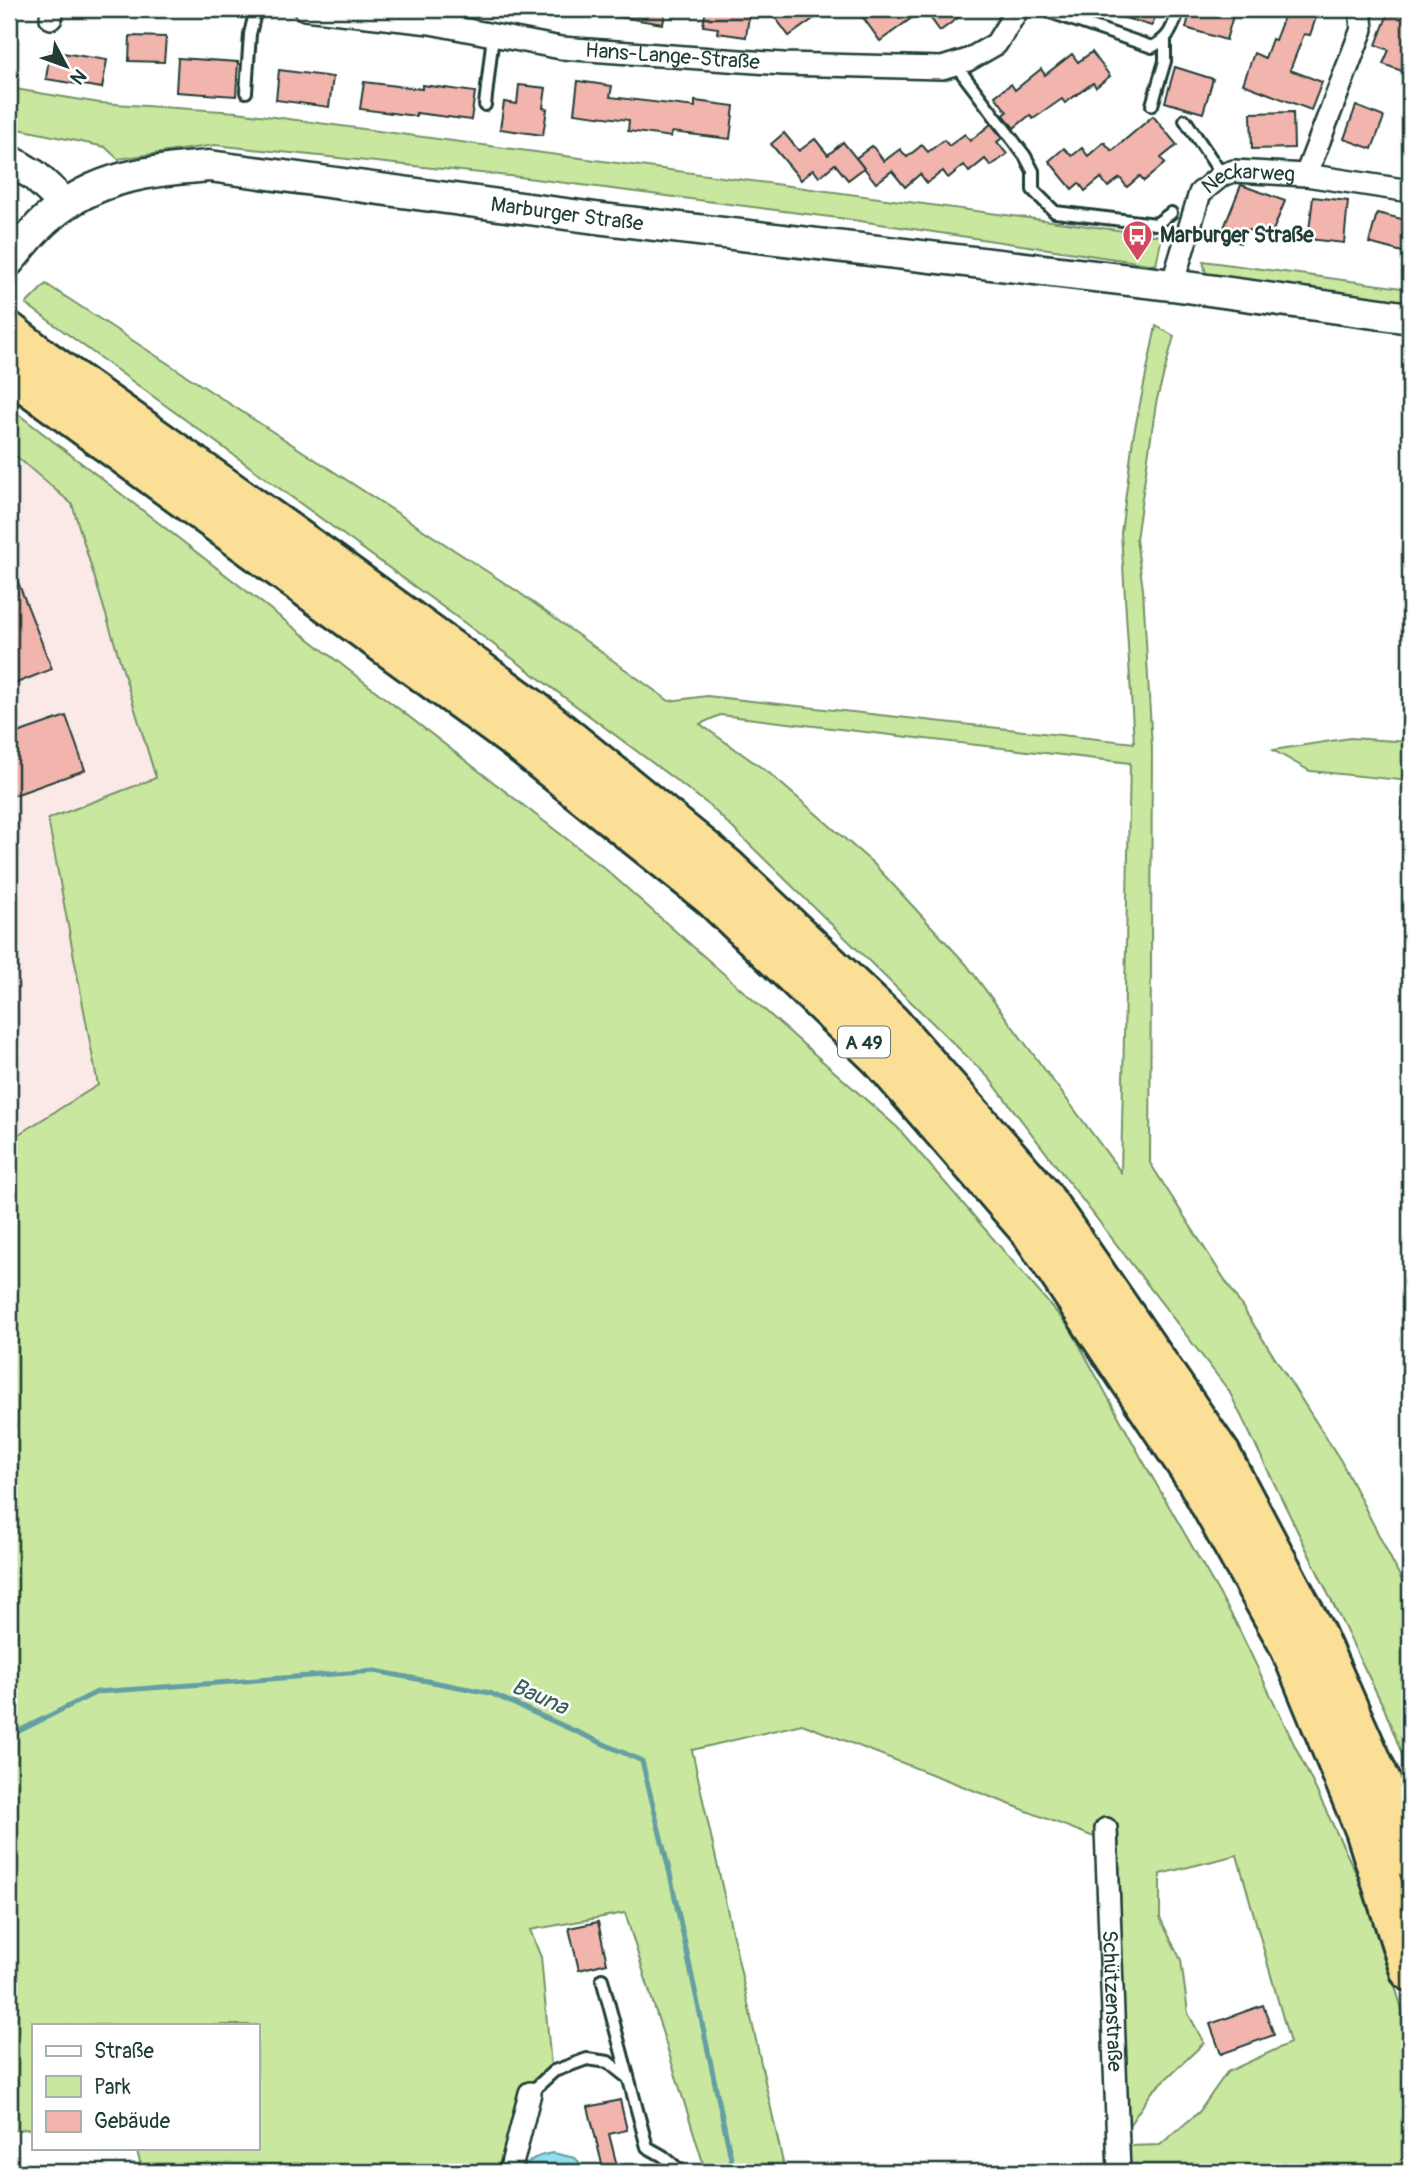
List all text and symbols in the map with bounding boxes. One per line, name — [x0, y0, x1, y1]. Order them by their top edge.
north arrow — [32, 32, 102, 102]
street label: Hans-Lange-Straße — [584, 37, 761, 76]
text: N — [65, 64, 91, 89]
street label: Neckarweg — [1196, 158, 1296, 200]
street label: Marburger Straße — [489, 191, 645, 238]
bus stop icon: Marburger Straße — [1120, 218, 1154, 262]
place label: Marburger Straße — [1160, 222, 1314, 249]
road number: A 49 — [838, 1026, 890, 1058]
water label: Bauna — [507, 1671, 574, 1722]
street label: Schützenstraße — [1096, 1930, 1128, 2073]
legend — [32, 2024, 259, 2150]
text: Straße — [94, 2038, 154, 2065]
text: Park — [94, 2074, 131, 2101]
text: Gebäude — [94, 2108, 171, 2135]

